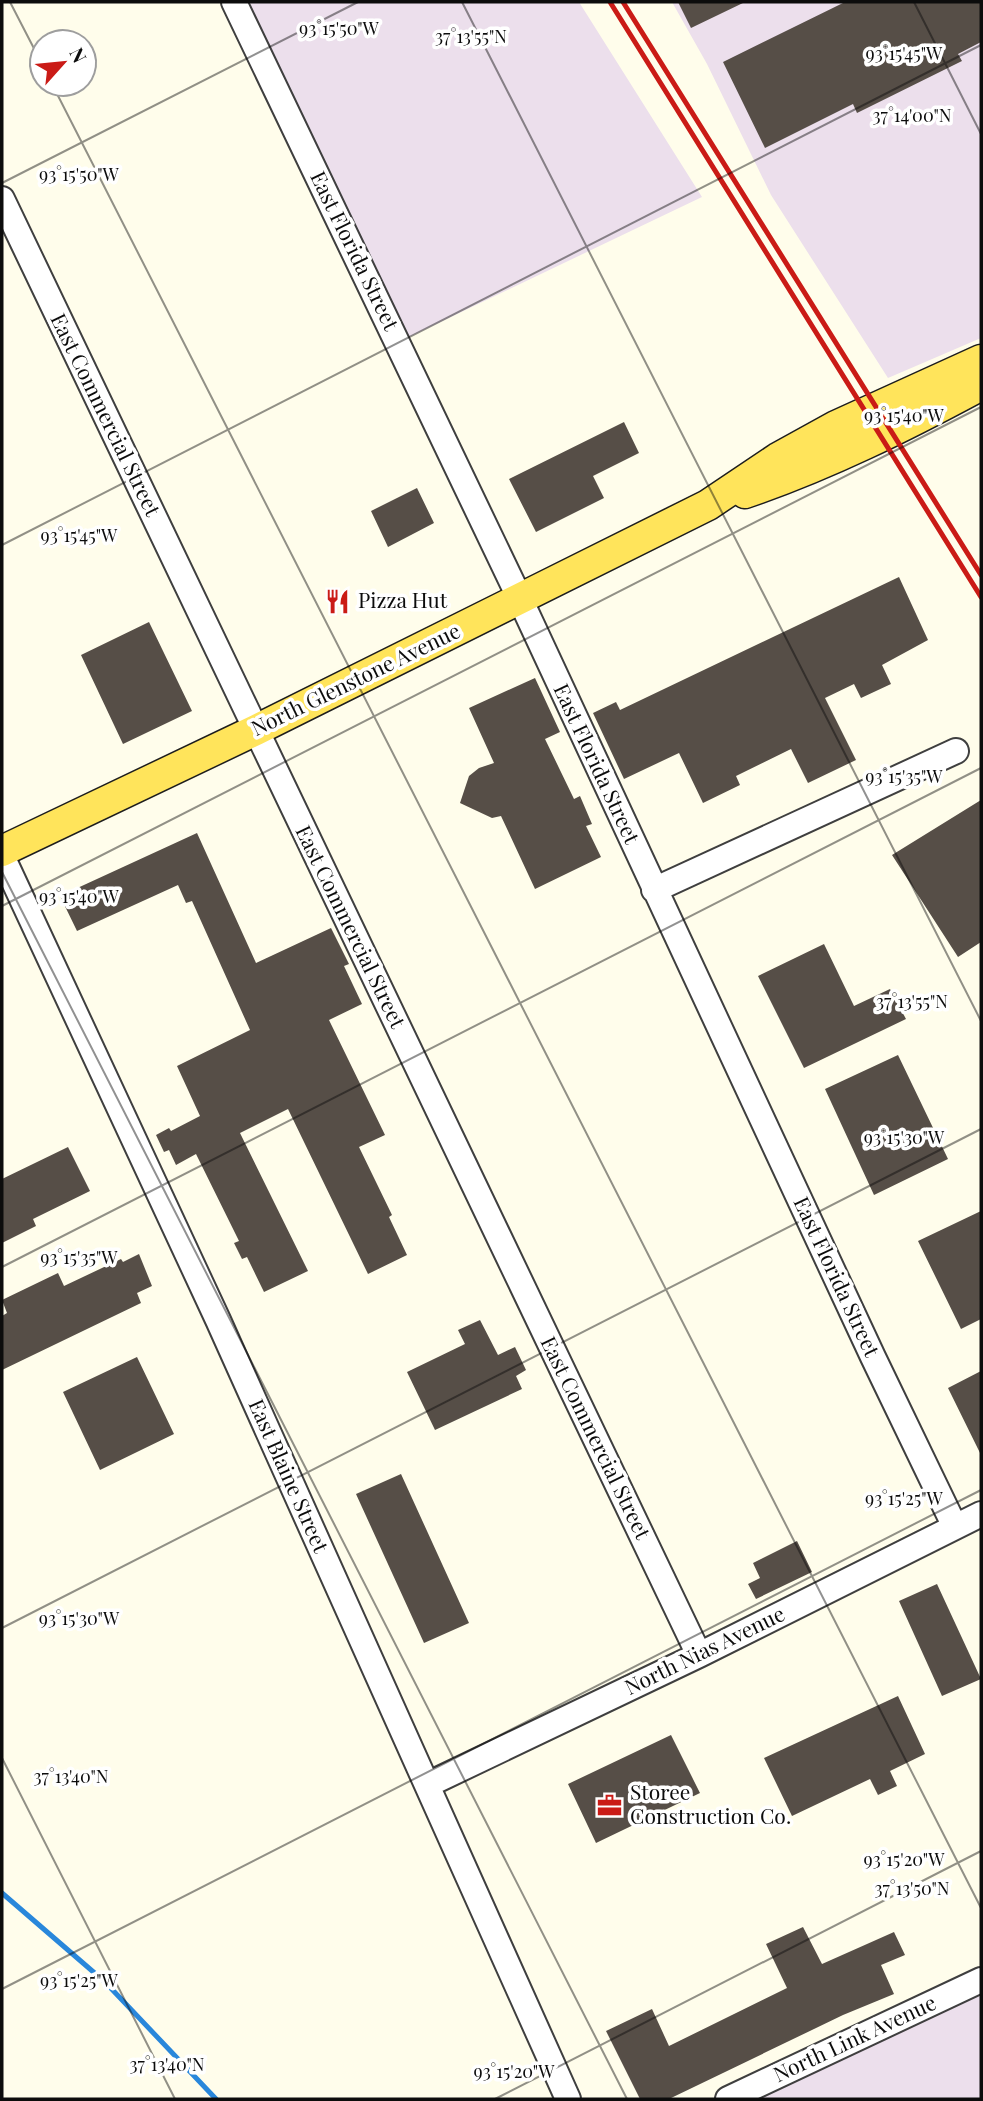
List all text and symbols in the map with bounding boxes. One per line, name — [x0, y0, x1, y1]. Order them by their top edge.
text: 93°15'50"W — [299, 16, 380, 40]
text: 37°13'55"N — [435, 24, 507, 48]
north arrow — [28, 28, 98, 98]
text: 93°15'45"W — [866, 41, 943, 65]
text: N — [64, 43, 94, 67]
text: 37°14'00"N — [872, 103, 952, 127]
text: 93°15'50"W — [39, 162, 120, 186]
street label: East Florida Street — [305, 166, 407, 335]
street label: East Commercial Street — [46, 308, 168, 521]
text: 93°15'40"W — [864, 403, 945, 427]
text: 93°15'45"W — [41, 523, 118, 547]
place label: Pizza Hut — [358, 585, 448, 613]
restaurant icon: Pizza Hut — [324, 587, 352, 615]
street label: North Glenstone Avenue — [246, 615, 464, 741]
street label: East Florida Street — [548, 679, 647, 848]
text: 93°15'35"W — [865, 764, 943, 788]
street label: East Commercial Street — [291, 820, 413, 1033]
text: 93°15'40"W — [39, 884, 120, 908]
text: 37°13'55"N — [876, 989, 948, 1013]
text: 93°15'30"W — [864, 1125, 945, 1149]
street label: East Florida Street — [788, 1192, 887, 1361]
text: 93°15'35"W — [40, 1245, 118, 1269]
street label: East Commercial Street — [536, 1331, 658, 1544]
street label: East Blaine Street — [243, 1394, 336, 1557]
text: 93°15'25"W — [865, 1486, 944, 1510]
street label: North Nias Avenue — [619, 1598, 789, 1700]
text: 93°15'30"W — [39, 1606, 120, 1630]
text: 37°13'40"N — [33, 1764, 109, 1788]
place label: Storee Construction Co. — [630, 1777, 791, 1829]
office icon: Storee Construction Co. — [596, 1791, 624, 1819]
text: 93°15'20"W — [864, 1847, 945, 1871]
text: 37°13'50"N — [874, 1876, 950, 1900]
text: 93°15'25"W — [40, 1968, 119, 1992]
street label: North Link Avenue — [768, 1987, 940, 2087]
text: 37°13'40"N — [129, 2052, 205, 2076]
text: 93°15'20"W — [474, 2059, 555, 2083]

